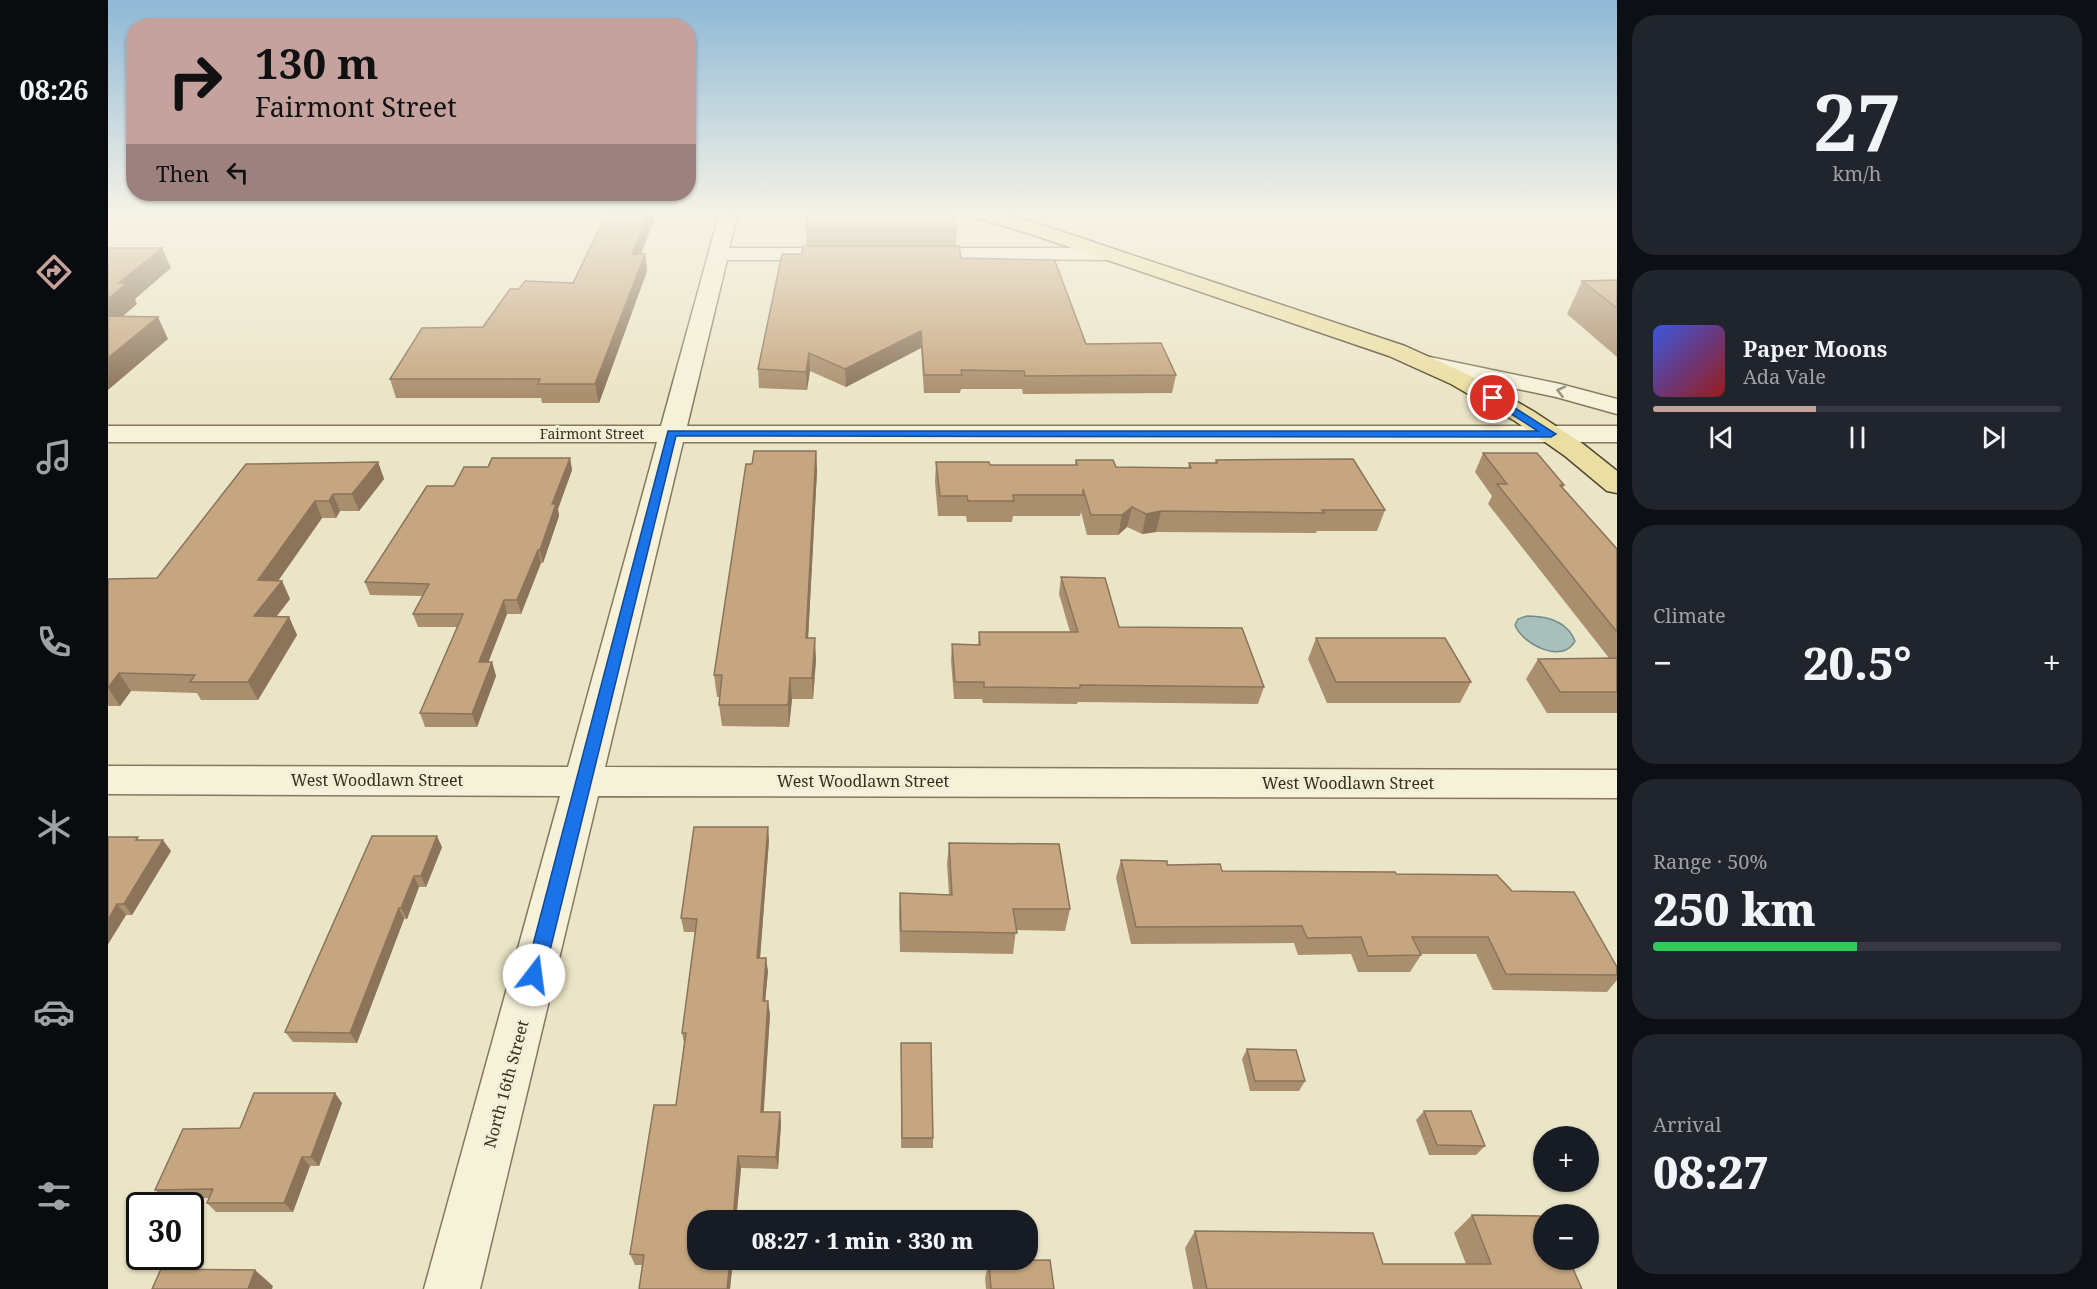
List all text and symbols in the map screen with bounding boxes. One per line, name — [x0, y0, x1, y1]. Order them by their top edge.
text: 130 m — [255, 34, 379, 91]
icon: right — [156, 42, 234, 120]
text: 27 — [1813, 68, 1901, 174]
text: 08:26 — [19, 71, 89, 108]
text: Fairmont Street — [255, 88, 457, 125]
icon: left — [221, 156, 254, 189]
text: Then — [156, 158, 209, 188]
text: km/h — [1832, 160, 1882, 187]
icon: directions — [33, 251, 75, 293]
text: Paper Moons — [1743, 333, 1887, 363]
text: Ada Vale — [1743, 363, 1826, 390]
pin — [1467, 372, 1518, 423]
icon: arrive — [1476, 381, 1509, 414]
one-way arrow — [1556, 386, 1566, 399]
icon: previous — [1705, 421, 1738, 454]
icon: pause — [1841, 421, 1874, 454]
icon: next — [1977, 421, 2010, 454]
street label: Fairmont Street — [540, 424, 644, 443]
icon: music — [33, 436, 75, 478]
text: Climate — [1653, 602, 1726, 629]
icon: phone — [33, 621, 75, 663]
text: 20.5° — [1803, 632, 1912, 693]
text: − — [1653, 640, 1672, 685]
text: + — [2043, 640, 2061, 685]
street label: West Woodlawn Street — [291, 769, 464, 791]
street label: West Woodlawn Street — [777, 770, 950, 792]
street label: West Woodlawn Street — [1262, 772, 1435, 794]
icon: climate — [33, 806, 75, 848]
text: Range · 50% — [1653, 848, 1767, 875]
text: 250 km — [1653, 878, 1816, 939]
position arrow — [502, 943, 566, 1007]
icon: car — [33, 991, 75, 1033]
street label: North 16th Street — [478, 1017, 534, 1150]
text: Arrival — [1653, 1111, 1721, 1138]
map controls — [1533, 1126, 1599, 1270]
button: + — [1533, 1126, 1599, 1192]
text: 08:27 — [1653, 1141, 1769, 1202]
icon: filters — [33, 1175, 75, 1217]
speed limit sign: 30 — [126, 1192, 204, 1270]
button: − — [1533, 1204, 1599, 1270]
text: 08:27 · 1 min · 330 m — [752, 1225, 973, 1255]

